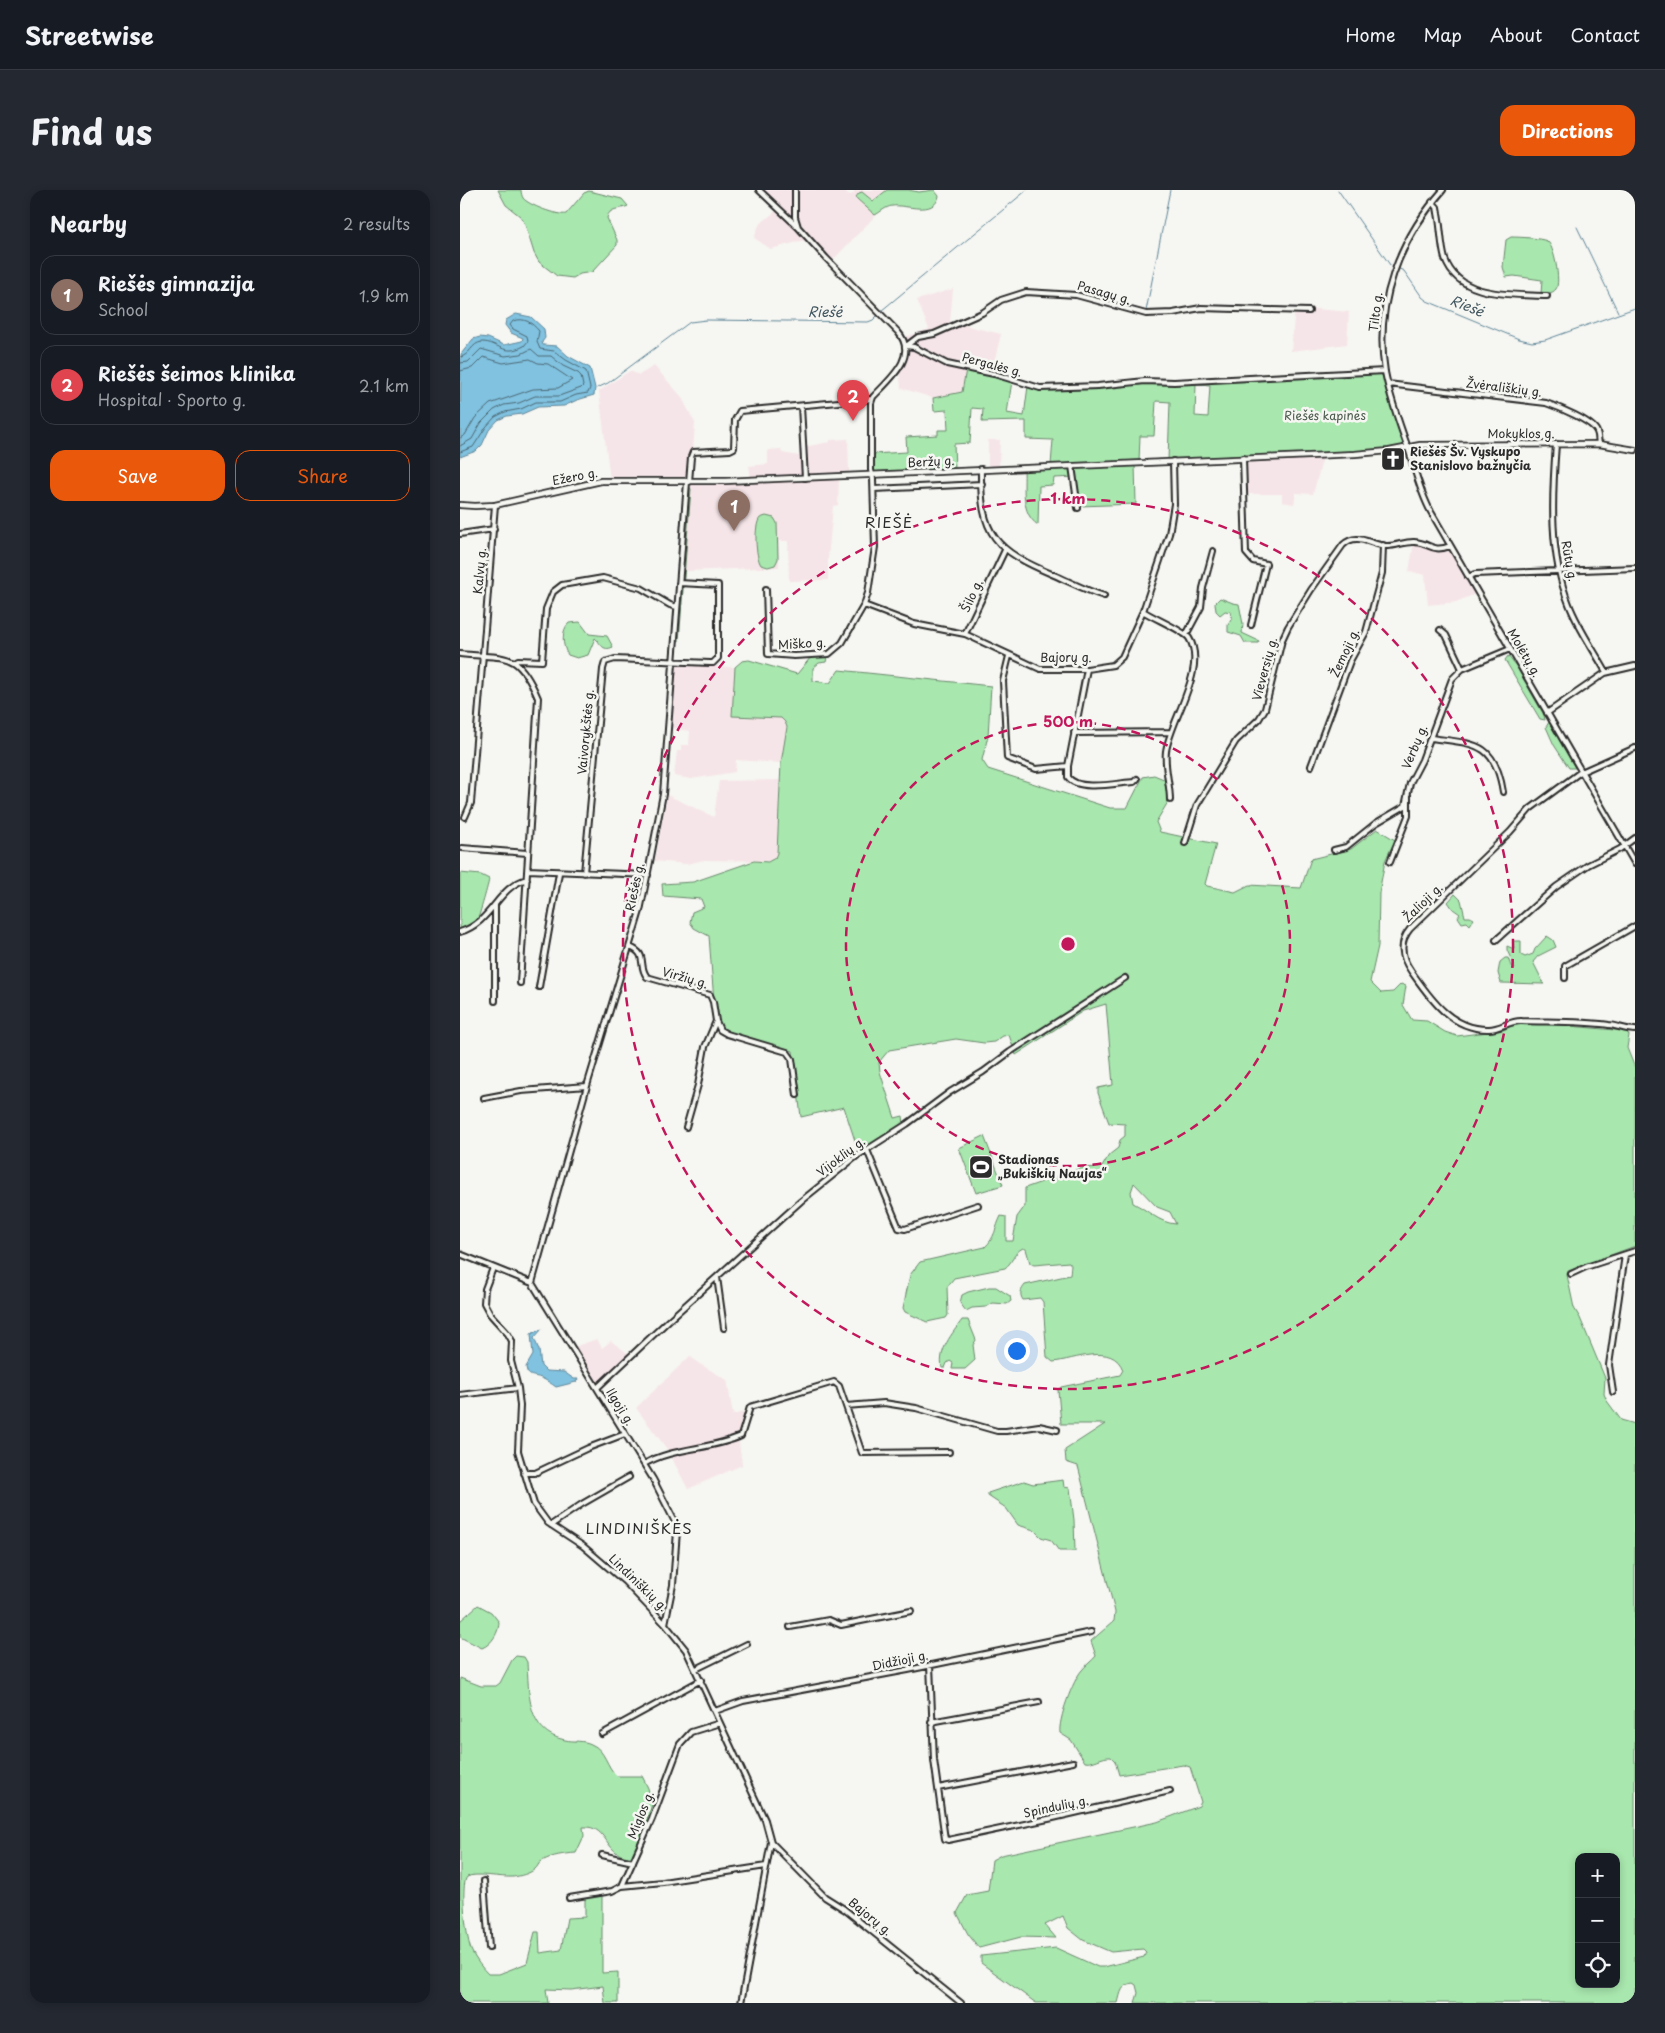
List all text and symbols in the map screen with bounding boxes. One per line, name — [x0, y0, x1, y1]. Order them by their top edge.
text: Streetwise — [25, 17, 154, 53]
text: Home — [1345, 21, 1395, 48]
text: Map — [1423, 21, 1462, 48]
text: About — [1490, 21, 1542, 48]
text: Contact — [1570, 21, 1640, 48]
text: Find us — [30, 104, 152, 157]
button: Directions — [1500, 105, 1635, 156]
text: Nearby — [50, 207, 127, 239]
text: 2 results — [343, 211, 410, 235]
text: Riešės gimnazija — [98, 269, 255, 297]
street label: Pasagų g. — [1075, 276, 1133, 308]
text: 1 — [63, 283, 71, 307]
text: 1.9 km — [359, 283, 409, 307]
water label: Riešė — [1447, 289, 1488, 322]
street label: Tilto g. — [1364, 291, 1386, 333]
text: School — [98, 297, 148, 321]
water label: Riešė — [808, 301, 844, 322]
street label: Pergalės g. — [960, 347, 1024, 381]
text: Riešės šeimos klinika — [98, 359, 296, 387]
text: 2 — [61, 373, 73, 397]
text: 2.1 km — [359, 373, 409, 397]
street label: Žvėrališkių g. — [1465, 373, 1543, 401]
pin: 2 — [837, 380, 869, 421]
text: Hospital · Sporto g. — [98, 387, 246, 411]
park label: Riešės kapinės — [1284, 406, 1366, 424]
street label: Mokyklos g. — [1487, 424, 1555, 442]
place label: Riešės Šv. Vyskupo Stanislovo bažnyčia — [1410, 442, 1532, 474]
church icon: Riešės Šv. Vyskupo Stanislovo bažnyčia — [1380, 446, 1406, 472]
button: Save — [50, 450, 225, 501]
button: Share — [235, 450, 410, 501]
street label: Beržų g. — [907, 451, 955, 471]
street label: Ežero g. — [551, 463, 599, 489]
text: 1 km — [1050, 486, 1086, 509]
pin: 1 — [718, 490, 750, 531]
district label: RIEŠĖ — [865, 510, 913, 533]
street label: Rūtų g. — [1557, 539, 1583, 583]
street label: Kalvų g. — [468, 547, 490, 595]
street label: Šilo g. — [956, 576, 987, 615]
street label: Žemoji g. — [1325, 625, 1363, 680]
street label: Molėtų g. — [1504, 625, 1546, 680]
street label: Miško g. — [777, 633, 827, 653]
street label: Vieversių g. — [1247, 635, 1281, 703]
street label: Bajorų g. — [1040, 648, 1092, 666]
street label: Vaivorykštės g. — [572, 688, 598, 775]
text: 500 m — [1043, 709, 1093, 732]
street label: Verbų g. — [1397, 722, 1431, 772]
street label: Riešės g. — [620, 861, 648, 913]
street label: Žalioji g. — [1398, 879, 1446, 926]
centre of rings — [1059, 935, 1077, 953]
street label: Viržių g. — [660, 962, 710, 992]
street label: Vijoklių g. — [812, 1132, 868, 1180]
place label: Stadionas „Bukiškių Naujas“ — [998, 1150, 1107, 1182]
sports icon: Stadionas „Bukiškių Naujas“ — [968, 1154, 994, 1180]
your location — [1004, 1338, 1030, 1364]
street label: Ilgoji g. — [602, 1384, 639, 1429]
district label: LINDINIŠKĖS — [585, 1516, 693, 1539]
street label: Lindiniškių g. — [605, 1549, 672, 1615]
street label: Didžioji g. — [870, 1645, 930, 1675]
street label: Miglos g. — [622, 1788, 658, 1841]
street label: Spindulių g. — [1022, 1790, 1090, 1822]
map controls — [1575, 1853, 1620, 1988]
button: + — [1575, 1853, 1620, 1898]
street label: Bajorų g. — [845, 1893, 896, 1939]
button: − — [1575, 1898, 1620, 1943]
button: locate — [1575, 1943, 1620, 1988]

